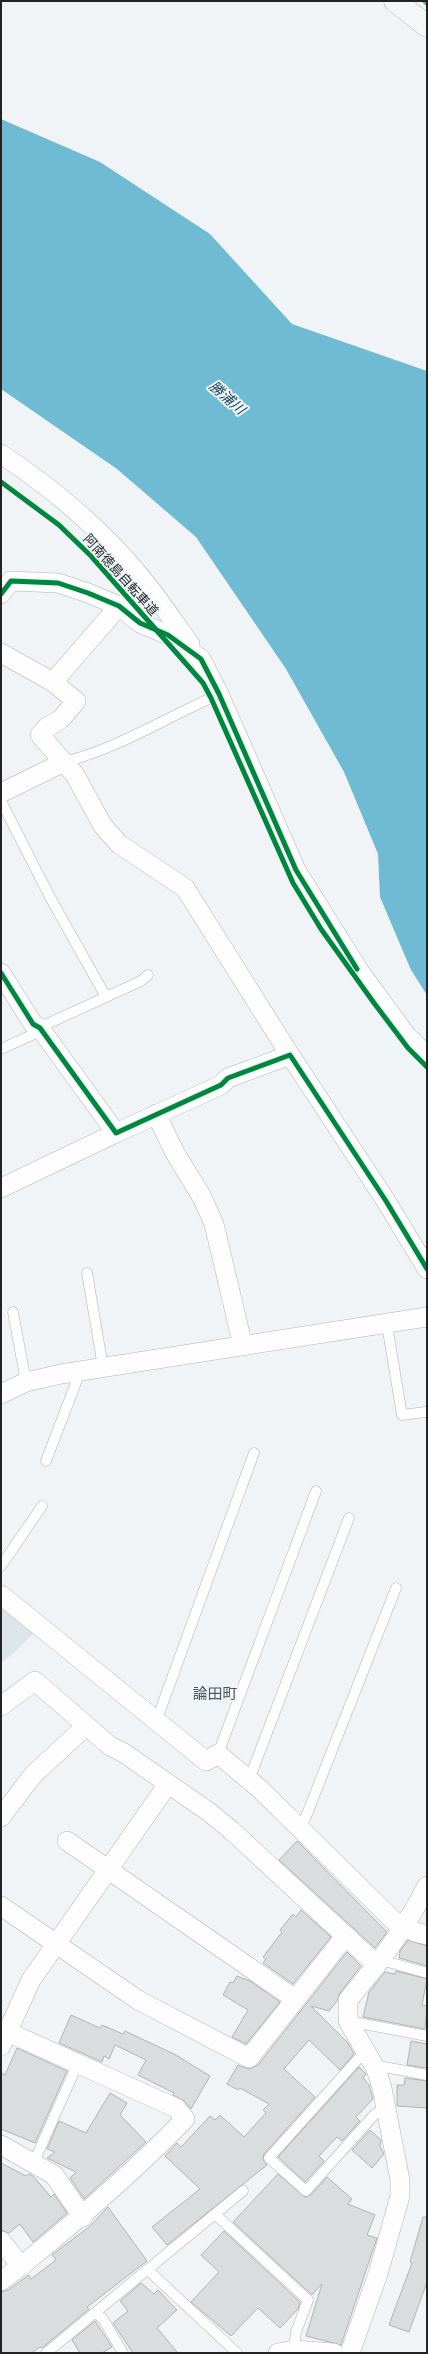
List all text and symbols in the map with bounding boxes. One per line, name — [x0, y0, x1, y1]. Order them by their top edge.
water label: 勝浦川 — [206, 378, 250, 420]
street label: 阿南徳島自転車道 — [81, 531, 161, 619]
district label: 論田町 — [192, 1685, 238, 1703]

